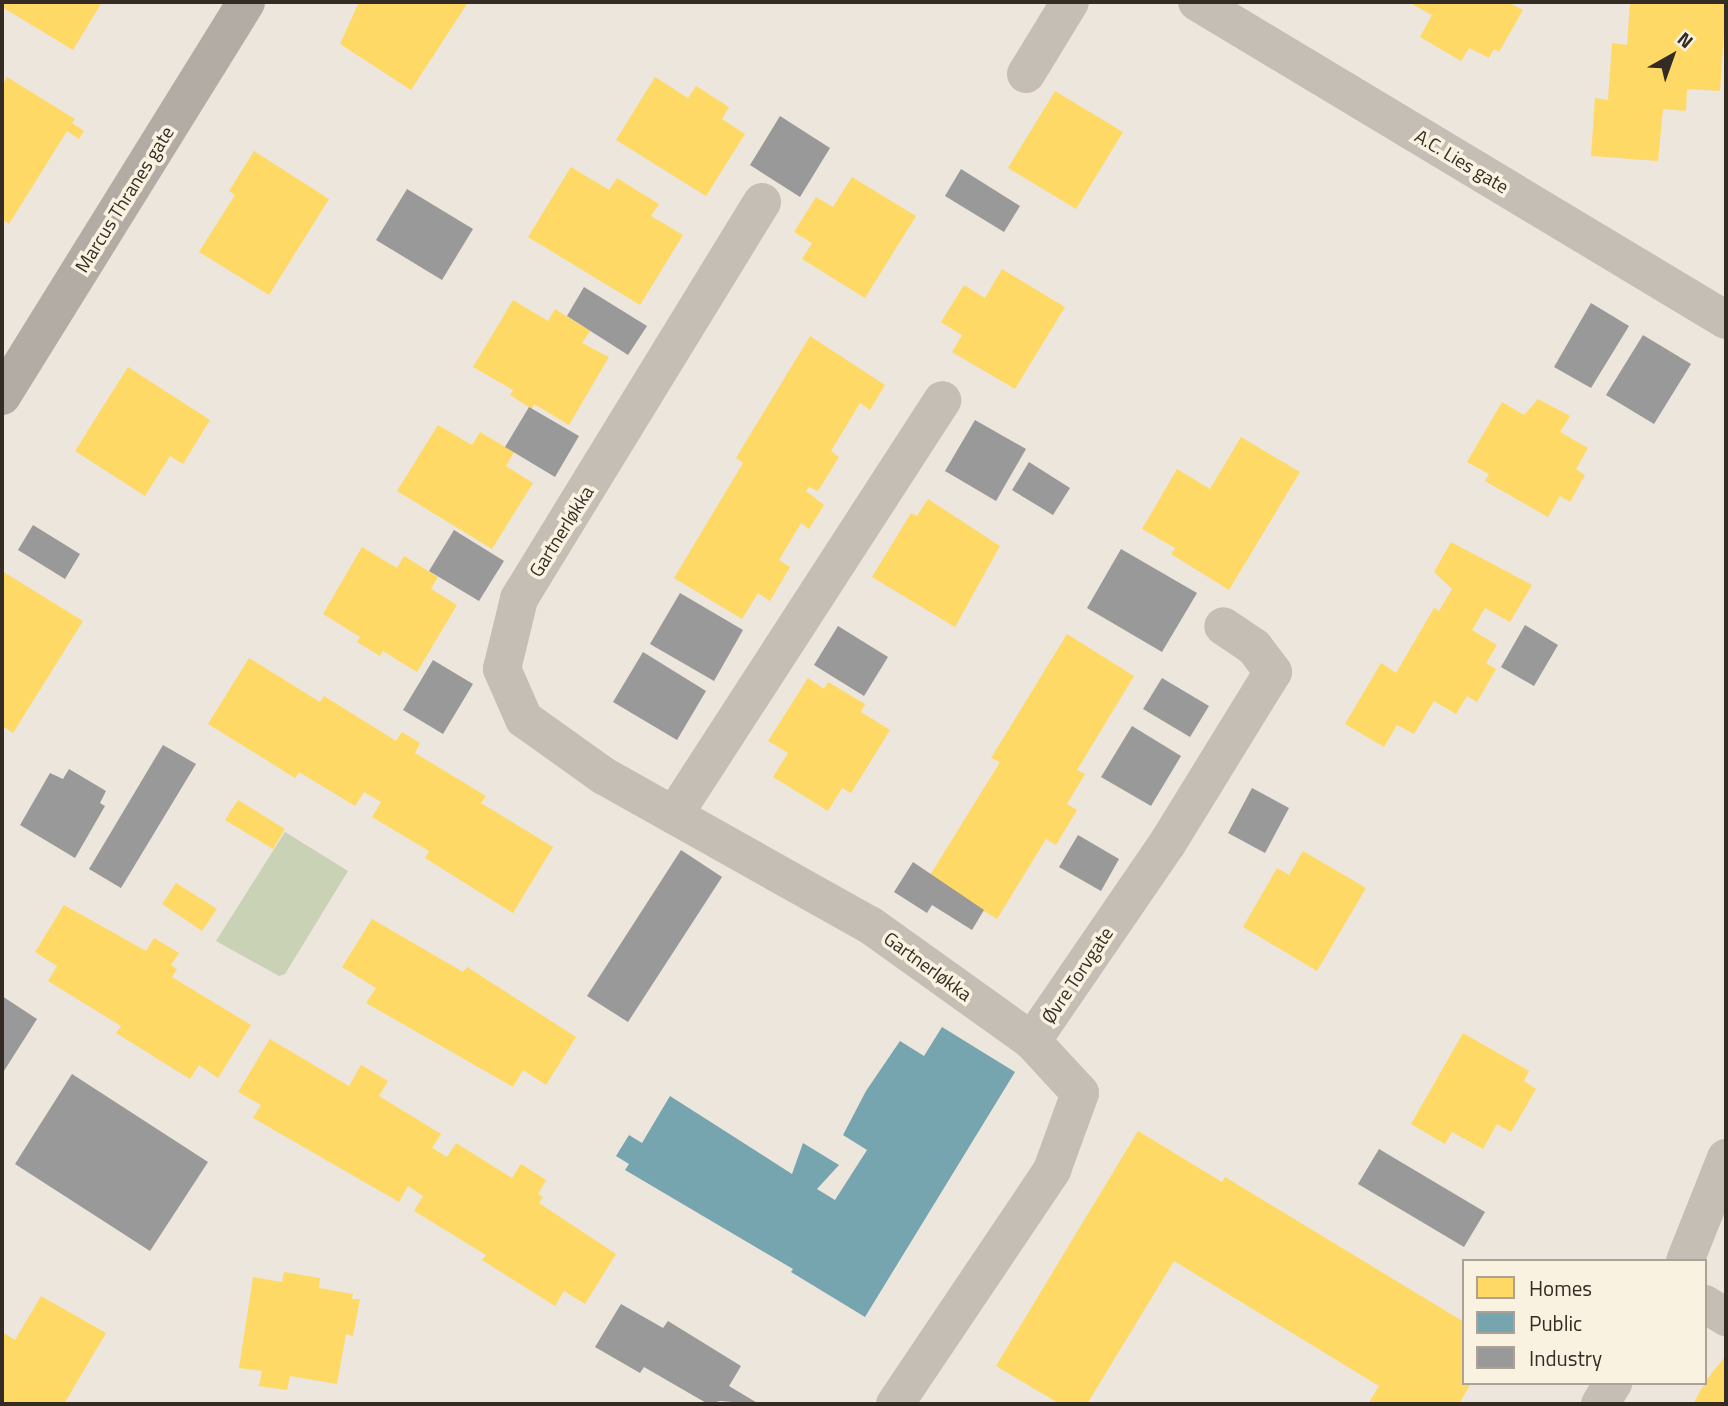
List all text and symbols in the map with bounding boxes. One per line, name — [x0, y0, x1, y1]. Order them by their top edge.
north arrow — [1637, 21, 1707, 91]
text: N — [1671, 24, 1700, 55]
street label: Marcus Thranes gate — [70, 122, 178, 276]
street label: A.C. Lies gate — [1411, 124, 1513, 198]
street label: Gartnerløkka — [524, 481, 598, 581]
street label: Øvre Torvgate — [1036, 923, 1118, 1027]
street label: Gartnerløkka — [880, 927, 976, 1005]
legend — [1462, 1259, 1707, 1385]
text: Homes — [1529, 1272, 1592, 1304]
text: Public — [1529, 1307, 1582, 1339]
text: Industry — [1529, 1342, 1602, 1374]

